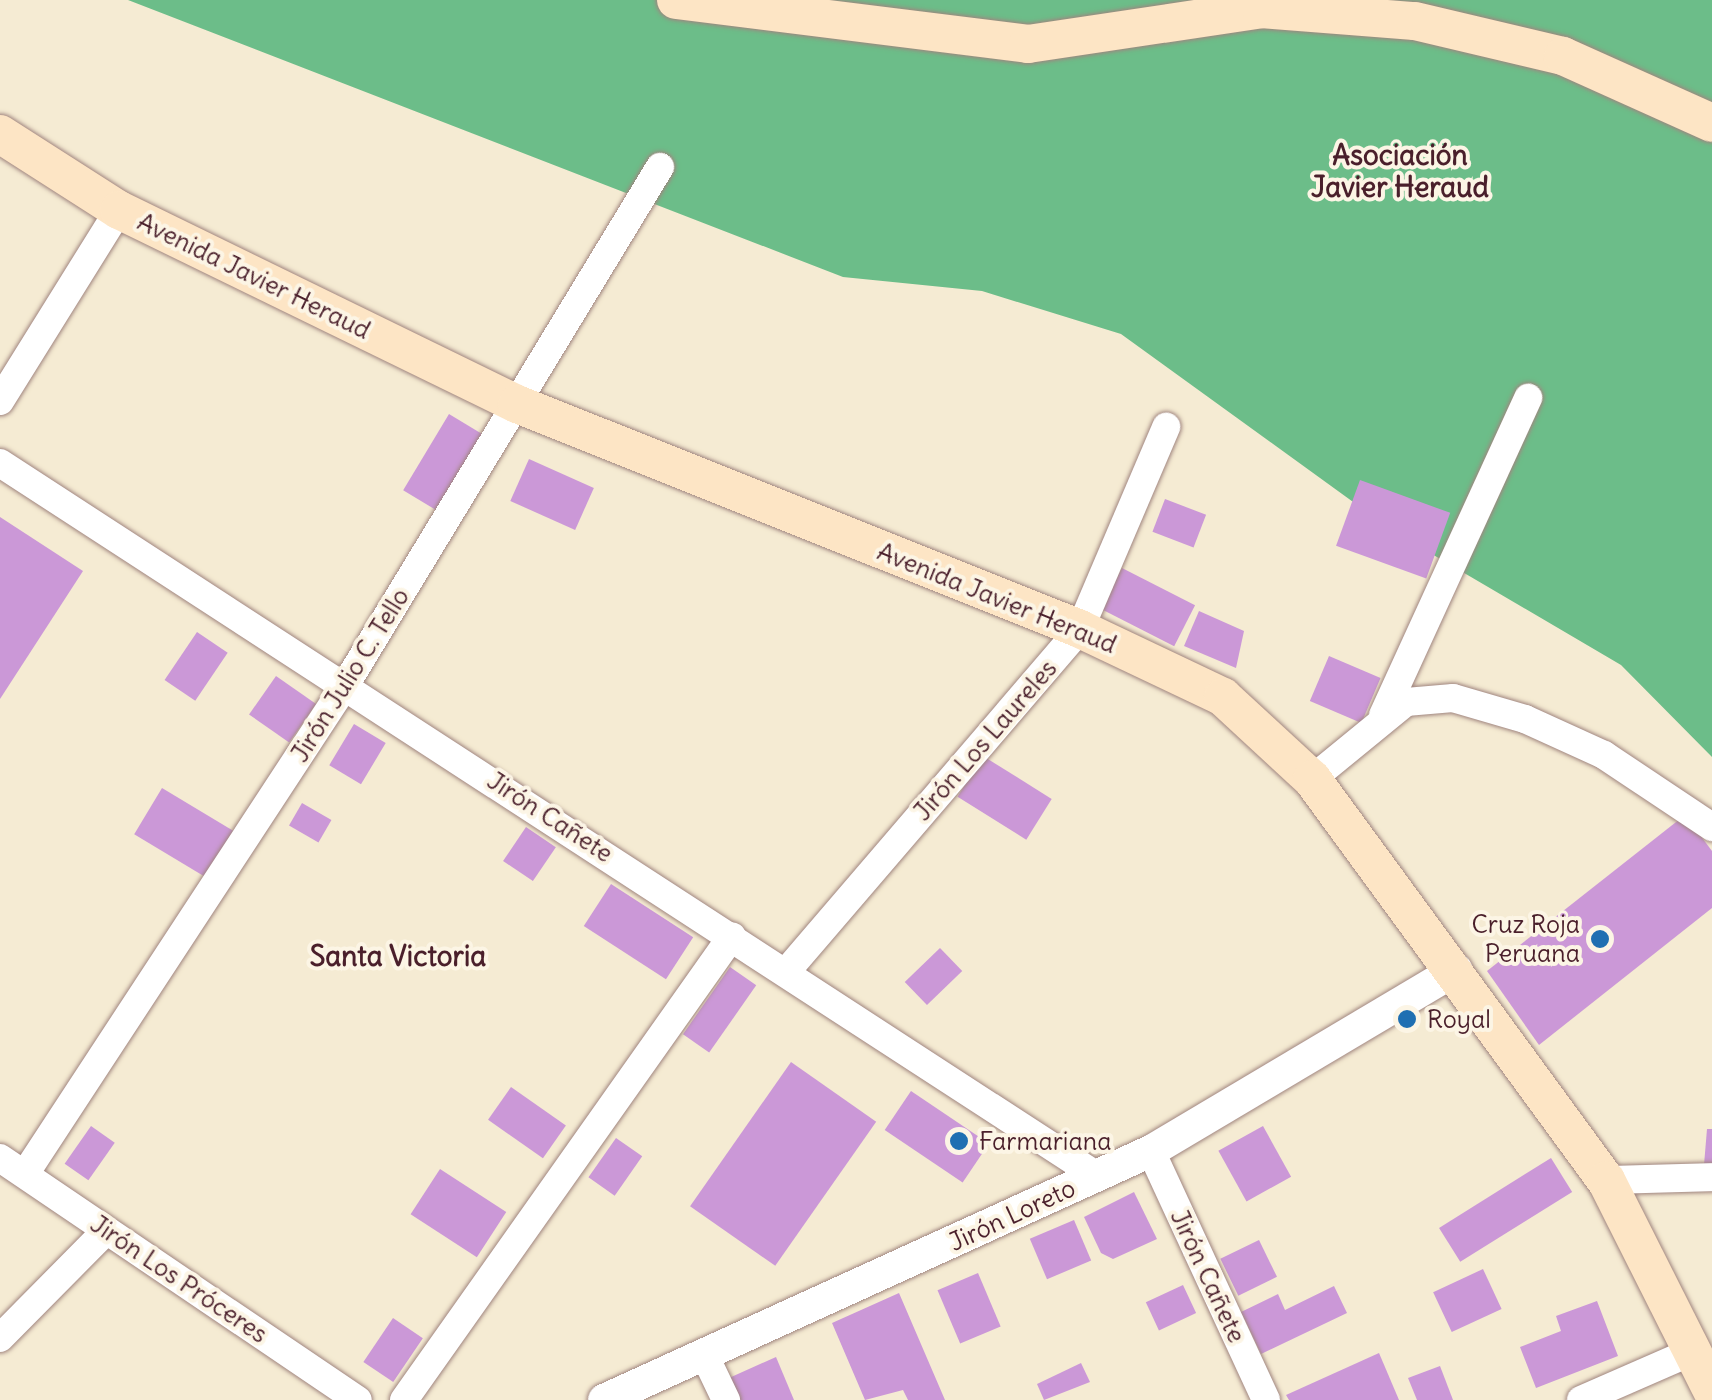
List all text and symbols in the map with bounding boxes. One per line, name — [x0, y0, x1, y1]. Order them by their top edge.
district label: Asociación Javier Heraud — [1311, 138, 1489, 204]
street label: Avenida Javier Heraud — [133, 207, 375, 345]
street label: Avenida Javier Heraud — [873, 536, 1121, 660]
street label: Jirón Julio C. Tello — [285, 583, 415, 767]
street label: Jirón Los Laureles — [907, 653, 1063, 827]
street label: Jirón Cañete — [482, 765, 618, 869]
place label: Cruz Roja Peruana — [1471, 910, 1580, 969]
marker: Cruz Roja Peruana — [1589, 928, 1611, 950]
district label: Santa Victoria — [310, 939, 486, 973]
place label: Royal — [1427, 1004, 1491, 1034]
marker: Royal — [1396, 1008, 1418, 1030]
place label: Farmariana — [979, 1126, 1111, 1156]
marker: Farmariana — [948, 1130, 970, 1152]
street label: Jirón Loreto — [944, 1173, 1080, 1257]
street label: Jirón Cañete — [1164, 1205, 1252, 1347]
street label: Jirón Los Próceres — [85, 1209, 273, 1349]

